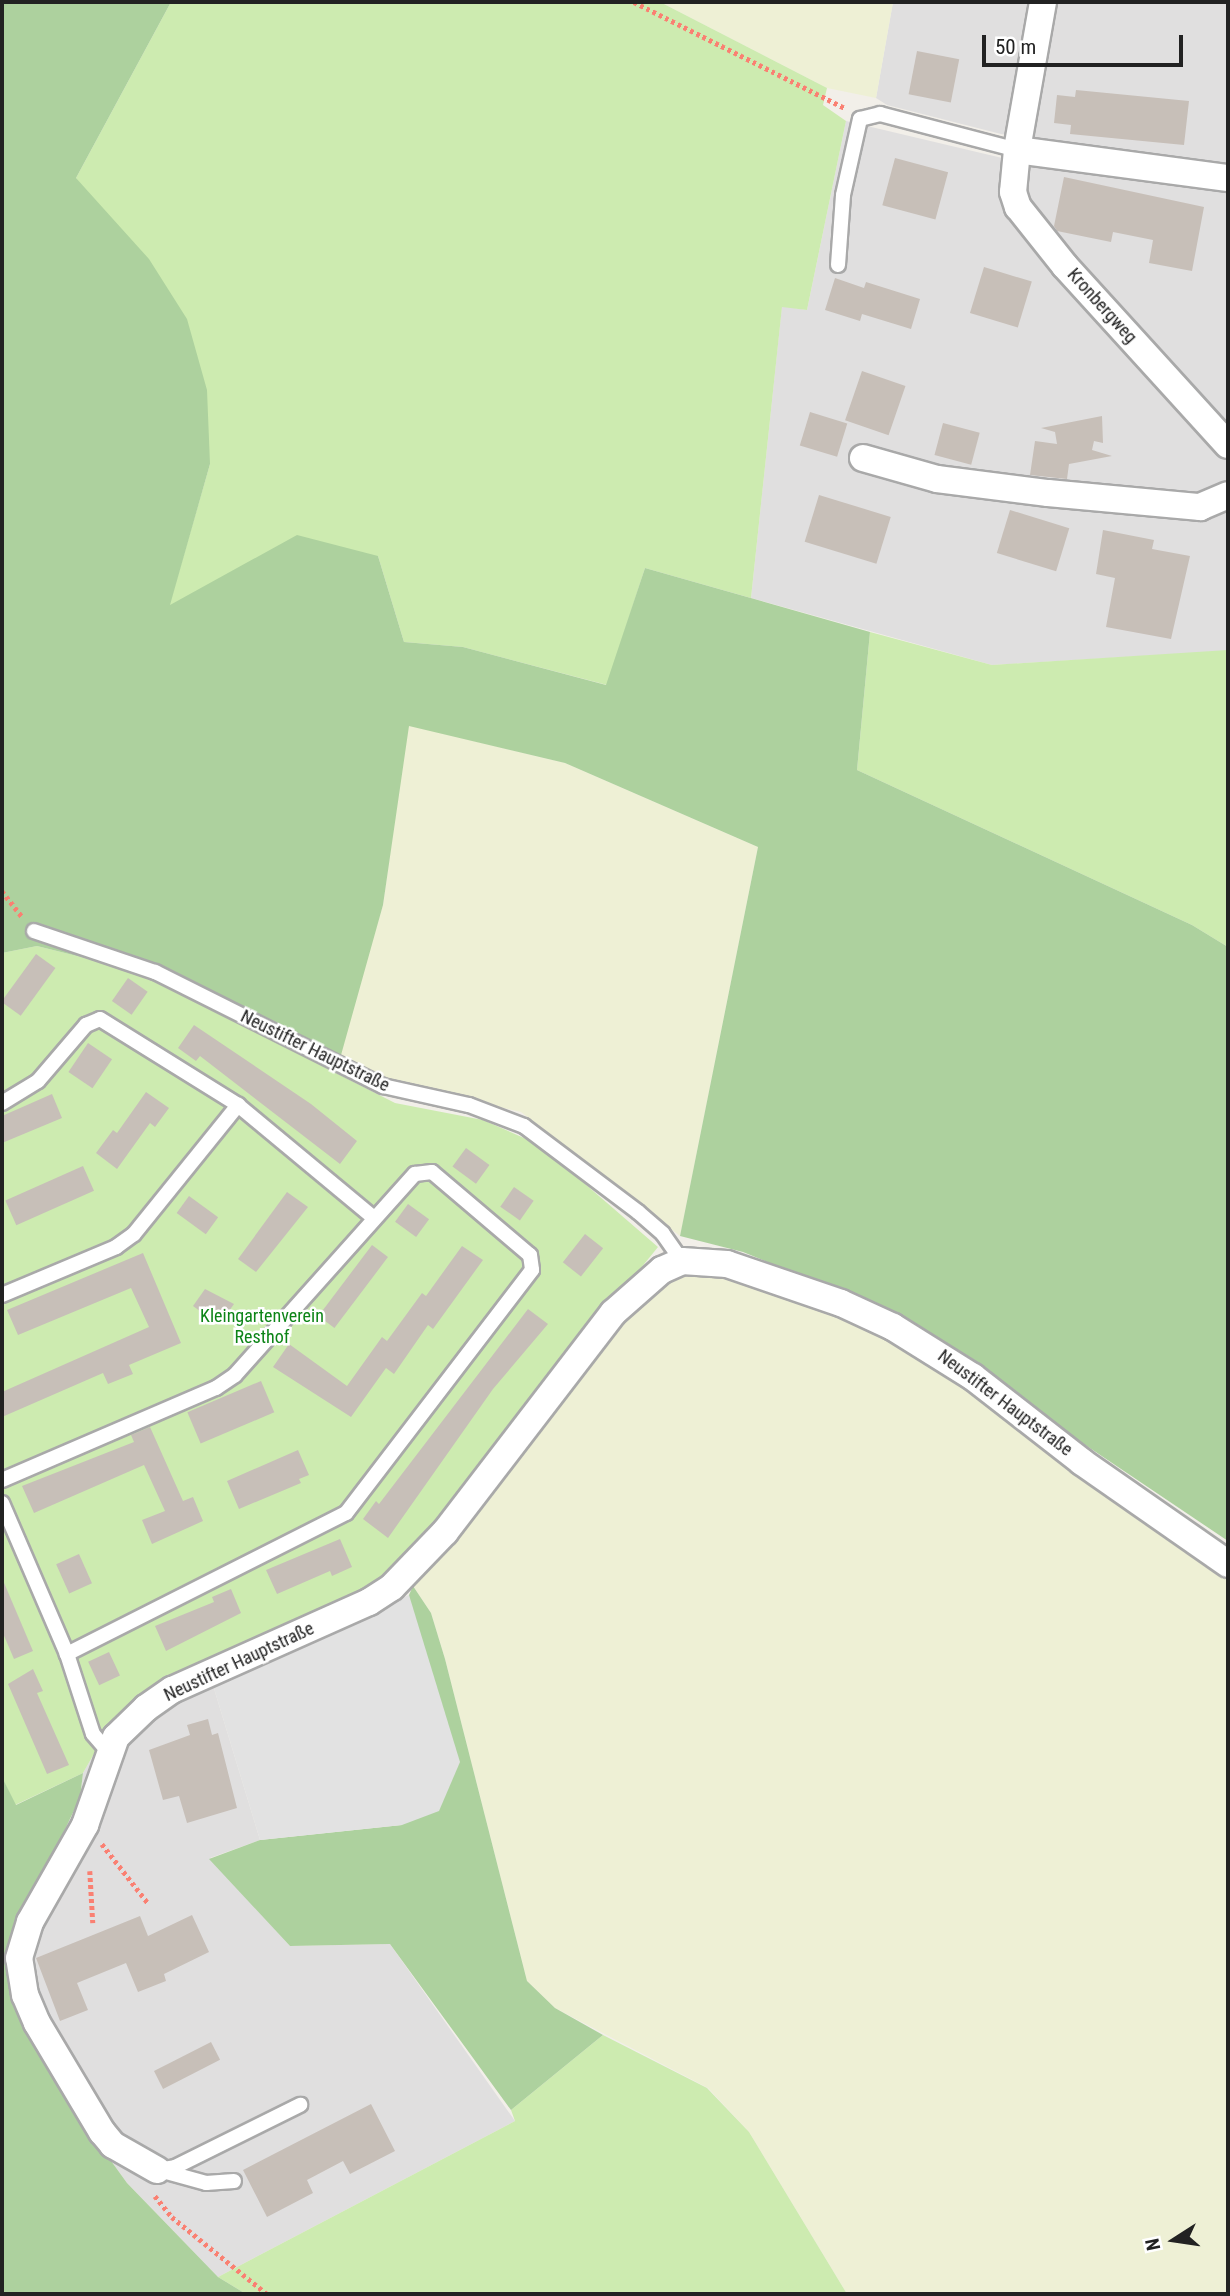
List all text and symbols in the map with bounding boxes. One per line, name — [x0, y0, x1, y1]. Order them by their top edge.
scale bar — [985, 21, 1186, 65]
text: 50 m — [995, 35, 1036, 59]
street label: Kronbergweg — [1063, 264, 1141, 348]
street label: Neustifter Hauptstraße — [237, 1006, 393, 1096]
park label: Kleingartenverein Resthof — [200, 1306, 324, 1348]
street label: Neustifter Hauptstraße — [933, 1345, 1077, 1461]
street label: Neustifter Hauptstraße — [161, 1618, 317, 1706]
north arrow — [1139, 2205, 1209, 2275]
text: N — [1141, 2236, 1165, 2253]

